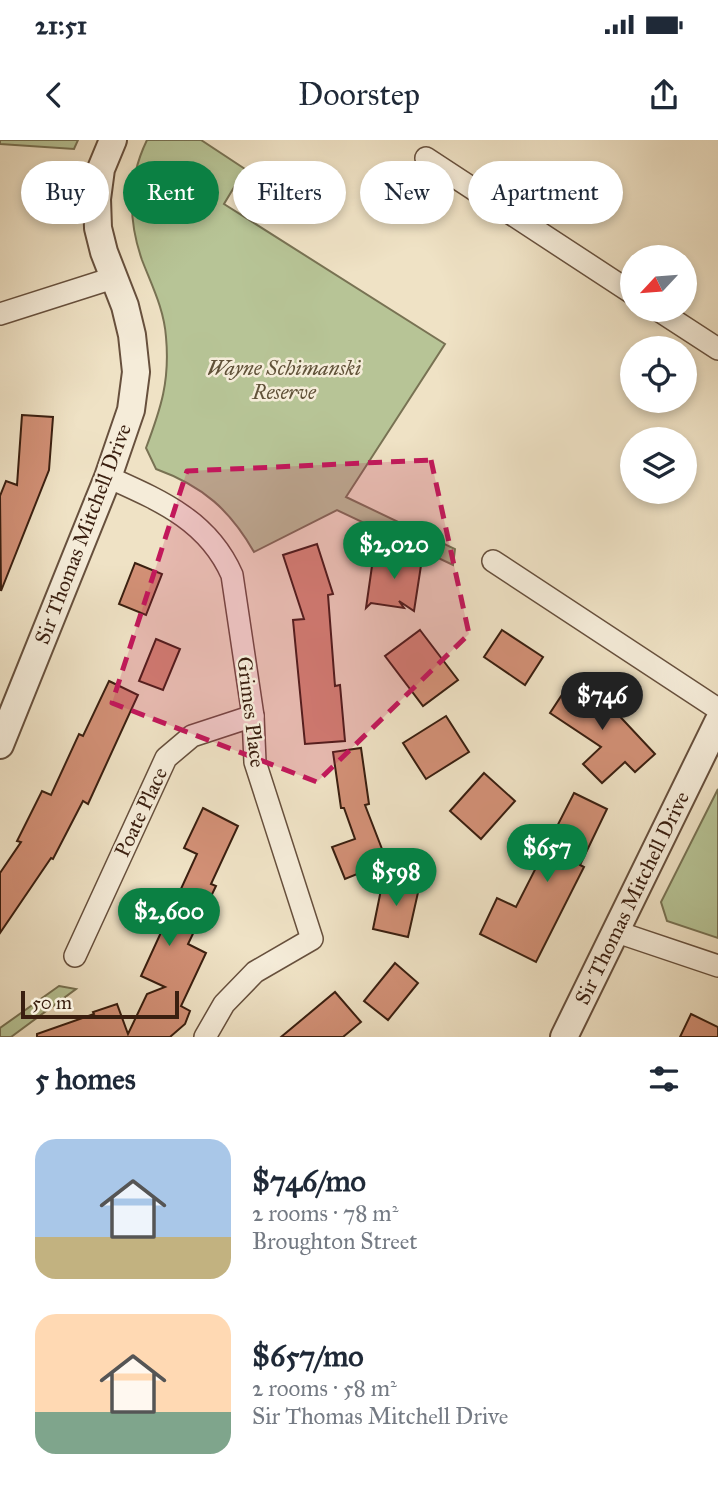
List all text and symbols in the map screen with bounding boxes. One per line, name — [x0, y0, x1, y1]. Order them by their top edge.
text: 21:51 — [35, 9, 87, 41]
text: Doorstep — [298, 75, 420, 114]
icon: back — [35, 76, 73, 114]
icon: share — [645, 76, 683, 114]
chip: Buy — [21, 161, 109, 224]
chip: Rent — [123, 161, 219, 224]
chip: Filters — [233, 161, 346, 224]
chip: New — [360, 161, 454, 224]
chip: Apartment — [468, 161, 623, 224]
north arrow — [620, 245, 696, 322]
map controls — [620, 245, 697, 504]
button: locate — [620, 336, 697, 413]
park label: Wayne Schimanski Reserve — [207, 355, 361, 405]
street label: Sir Thomas Mitchell Drive — [29, 420, 137, 648]
button: layers — [620, 427, 697, 504]
pin: $2,020 — [337, 522, 451, 581]
text: $2,020 — [359, 530, 429, 558]
street label: Grimes Place — [231, 655, 271, 769]
pin: $746 — [561, 672, 643, 732]
text: $746 — [577, 681, 627, 709]
street label: Poate Place — [109, 763, 173, 861]
street label: Sir Thomas Mitchell Drive — [569, 787, 695, 1009]
pin: $657 — [506, 824, 588, 884]
text: $657 — [523, 833, 571, 861]
pin: $598 — [355, 848, 437, 908]
text: $598 — [371, 857, 421, 885]
pin: $2,600 — [112, 888, 226, 948]
text: $2,600 — [134, 897, 204, 925]
scale bar — [21, 988, 178, 1020]
text: 50 m — [32, 991, 72, 1014]
icon: filters — [645, 1060, 683, 1098]
text: 5 homes — [35, 1061, 136, 1097]
text: $746/mo — [252, 1163, 366, 1199]
icon: home — [91, 1167, 175, 1251]
text: 2 rooms · 78 m² — [252, 1199, 398, 1227]
text: Broughton Street — [252, 1227, 417, 1255]
text: $657/mo — [252, 1338, 364, 1374]
icon: home — [91, 1342, 175, 1426]
text: 2 rooms · 58 m² — [252, 1374, 397, 1402]
text: Sir Thomas Mitchell Drive — [252, 1402, 508, 1430]

